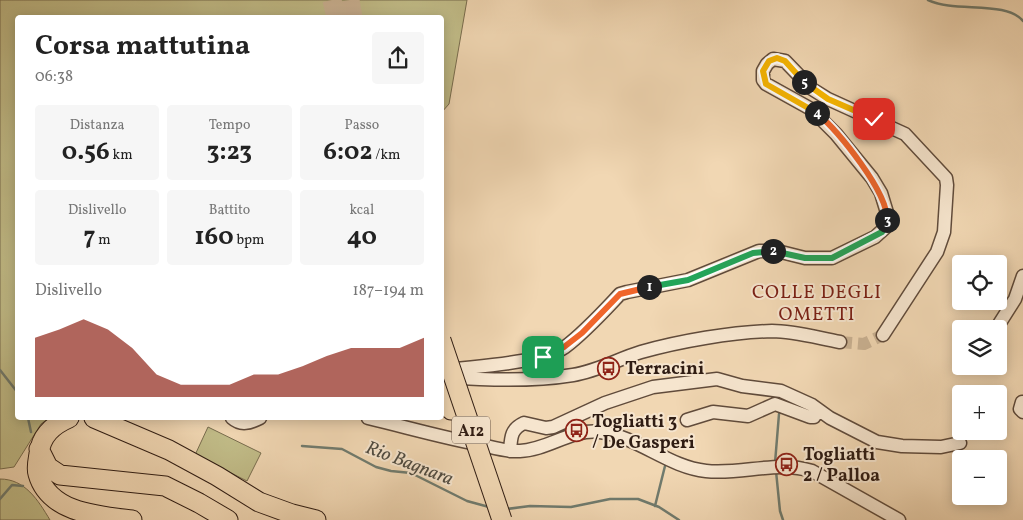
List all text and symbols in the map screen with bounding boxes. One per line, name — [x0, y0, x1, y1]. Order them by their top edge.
text: Corsa mattutina — [35, 27, 250, 66]
button: share — [372, 32, 424, 84]
text: 06:38 — [35, 66, 73, 88]
pin: 5 — [792, 70, 816, 94]
text: 5 — [801, 73, 808, 92]
pin — [853, 98, 895, 140]
pin: 4 — [804, 100, 830, 126]
text: 4 — [813, 104, 822, 123]
icon: check — [860, 105, 888, 133]
text: Distanza — [70, 116, 124, 135]
text: Tempo — [209, 116, 250, 135]
text: Passo — [345, 116, 379, 135]
text: 0.56 — [62, 135, 110, 170]
text: 3:23 — [207, 135, 252, 170]
text: 6:02 — [323, 135, 372, 170]
text: km — [110, 146, 133, 165]
text: /km — [372, 146, 400, 165]
text: Dislivello — [68, 201, 126, 220]
text: Battito — [209, 201, 250, 220]
text: kcal — [349, 201, 374, 220]
pin: 3 — [874, 208, 900, 232]
text: 3 — [884, 211, 891, 230]
text: 7 — [84, 220, 96, 255]
text: 160 — [194, 220, 234, 255]
text: 40 — [347, 220, 377, 255]
text: m — [96, 231, 111, 250]
text: bpm — [234, 231, 265, 250]
pin: 2 — [760, 238, 786, 264]
text: 2 — [770, 242, 777, 261]
map controls — [952, 255, 1007, 505]
button: locate — [952, 255, 1007, 310]
pin: 1 — [636, 274, 662, 300]
text: 1 — [647, 278, 652, 297]
text: Dislivello — [35, 280, 102, 302]
text: 187–194 m — [352, 280, 424, 302]
district label: COLLE DEGLI OMETTI — [752, 280, 882, 328]
button: layers — [952, 320, 1007, 375]
pin — [522, 336, 564, 378]
icon: arrive — [529, 343, 557, 371]
bus stop icon: Terracini — [597, 356, 621, 380]
place label: Terracini — [625, 357, 704, 382]
button: + — [952, 385, 1007, 440]
place label: Togliatti 3 / De Gasperi — [592, 410, 695, 456]
road number: A12 — [452, 416, 490, 444]
bus stop icon: Togliatti 3 / De Gasperi — [564, 419, 588, 443]
water label: Rio Bagnara — [362, 435, 457, 492]
place label: Togliatti 2 / Palloa — [803, 443, 880, 489]
button: − — [952, 450, 1007, 505]
bus stop icon: Togliatti 2 / Palloa — [775, 452, 799, 476]

